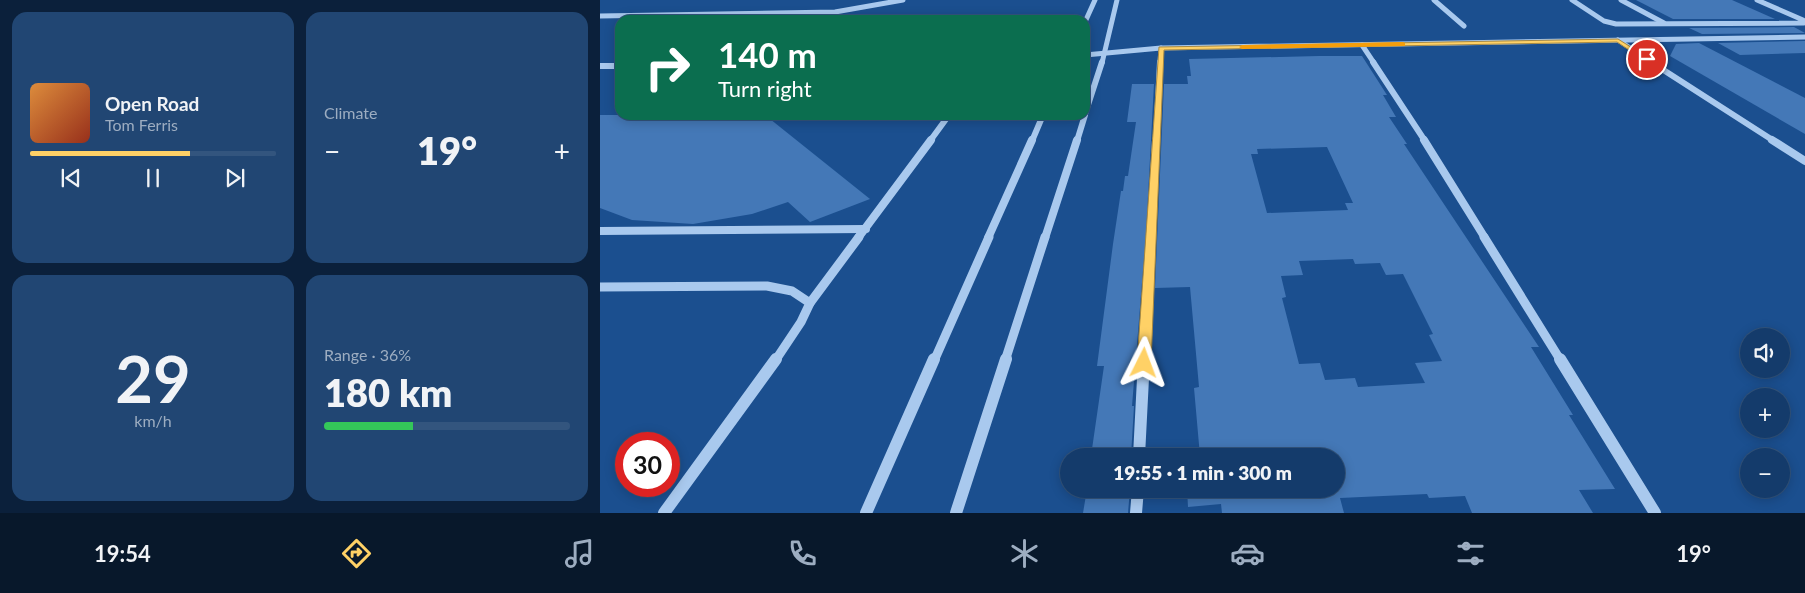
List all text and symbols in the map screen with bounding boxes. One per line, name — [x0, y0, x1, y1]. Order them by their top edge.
text: 140 m — [718, 33, 817, 75]
icon: right — [635, 35, 700, 100]
pin — [1626, 38, 1668, 80]
icon: arrive — [1633, 45, 1661, 73]
text: Turn right — [718, 75, 812, 102]
text: Open Road — [105, 92, 199, 115]
text: Climate — [324, 103, 377, 122]
text: Tom Ferris — [105, 115, 178, 134]
text: 19° — [417, 127, 477, 173]
text: − — [324, 134, 340, 168]
text: + — [554, 134, 570, 168]
icon: previous — [57, 164, 85, 192]
icon: pause — [139, 164, 167, 192]
icon: next — [221, 164, 249, 192]
map controls — [1740, 328, 1790, 498]
button: sound — [1740, 328, 1790, 378]
position arrow — [1117, 336, 1169, 388]
text: 29 — [115, 339, 191, 417]
text: Range · 36% — [324, 345, 411, 364]
text: 180 km — [324, 369, 452, 415]
button: + — [1740, 388, 1790, 438]
text: km/h — [134, 411, 172, 430]
speed limit sign: 30 — [615, 432, 680, 497]
button: − — [1740, 448, 1790, 498]
text: 19:55 · 1 min · 300 m — [1113, 461, 1292, 484]
icon: directions — [339, 536, 374, 571]
icon: music — [562, 536, 597, 571]
icon: phone — [785, 536, 820, 571]
icon: climate — [1007, 536, 1042, 571]
icon: car — [1230, 536, 1265, 571]
icon: filters — [1453, 536, 1488, 571]
text: 19:54 — [94, 540, 151, 567]
text: 19° — [1676, 540, 1711, 567]

